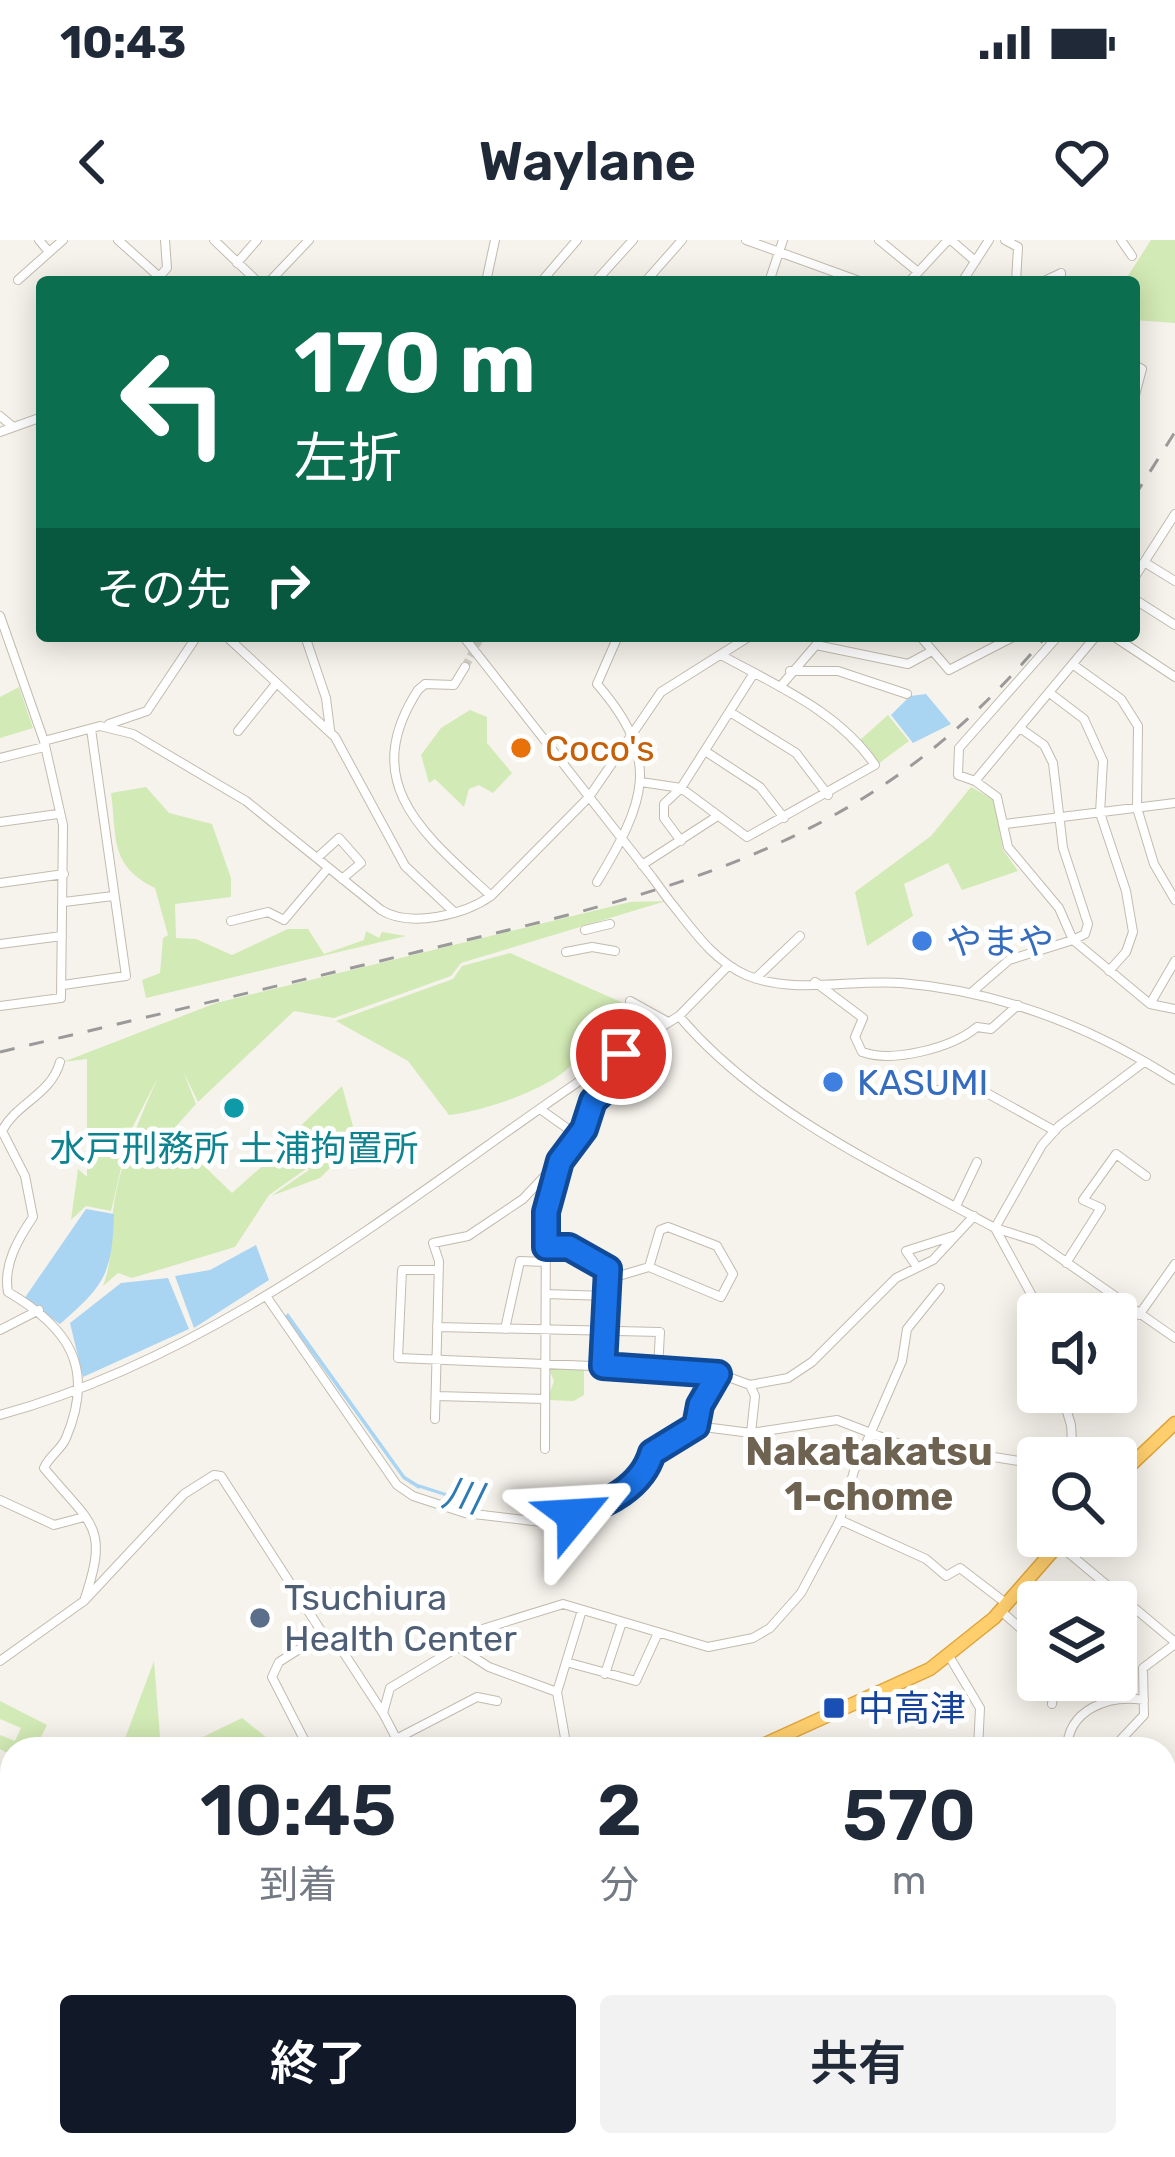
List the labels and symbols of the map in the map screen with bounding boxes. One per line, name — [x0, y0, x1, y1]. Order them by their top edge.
place label: Coco's — [545, 727, 655, 770]
marker: Coco's — [508, 735, 534, 761]
place label: やまや — [946, 920, 1054, 963]
marker: やまや — [909, 928, 935, 954]
pin — [570, 1003, 672, 1105]
place label: KASUMI — [857, 1061, 988, 1104]
marker: KASUMI — [820, 1069, 846, 1095]
marker: 水戸刑務所 土浦拘置所 — [221, 1095, 247, 1121]
place label: 水戸刑務所 土浦拘置所 — [50, 1127, 418, 1170]
district label: Nakatakatsu 1-chome — [745, 1429, 993, 1520]
position arrow — [511, 1452, 637, 1578]
water label: 川 — [438, 1469, 490, 1523]
place label: Tsuchiura Health Center — [284, 1576, 517, 1660]
marker: Tsuchiura Health Center — [247, 1605, 273, 1631]
place label: 中高津 — [858, 1687, 966, 1730]
marker: 中高津 — [821, 1695, 847, 1721]

